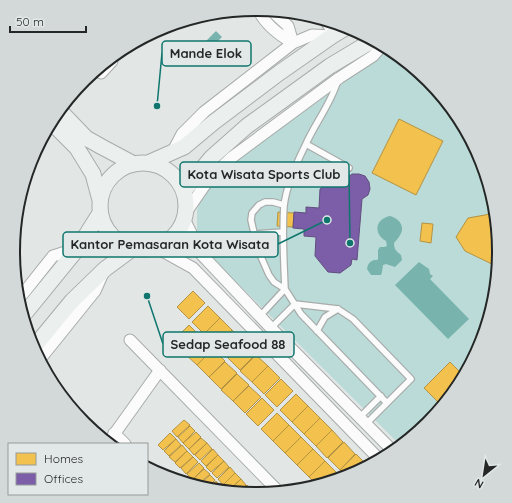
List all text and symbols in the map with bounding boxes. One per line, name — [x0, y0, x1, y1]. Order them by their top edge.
scale bar — [10, 8, 86, 34]
text: 50 m — [16, 14, 44, 29]
callout: Mande Elok — [162, 41, 251, 66]
text: Mande Elok — [170, 45, 242, 61]
callout: Kota Wisata Sports Club — [180, 162, 349, 187]
text: Kota Wisata Sports Club — [187, 166, 341, 182]
callout: Kantor Pemasaran Kota Wisata — [63, 232, 278, 257]
text: Kantor Pemasaran Kota Wisata — [71, 236, 270, 252]
callout: Sedap Seafood 88 — [163, 332, 294, 357]
text: Sedap Seafood 88 — [171, 336, 285, 352]
legend — [8, 443, 148, 495]
text: Homes — [44, 451, 84, 466]
north arrow — [464, 455, 504, 495]
text: Offices — [44, 471, 83, 486]
text: N — [472, 476, 486, 492]

